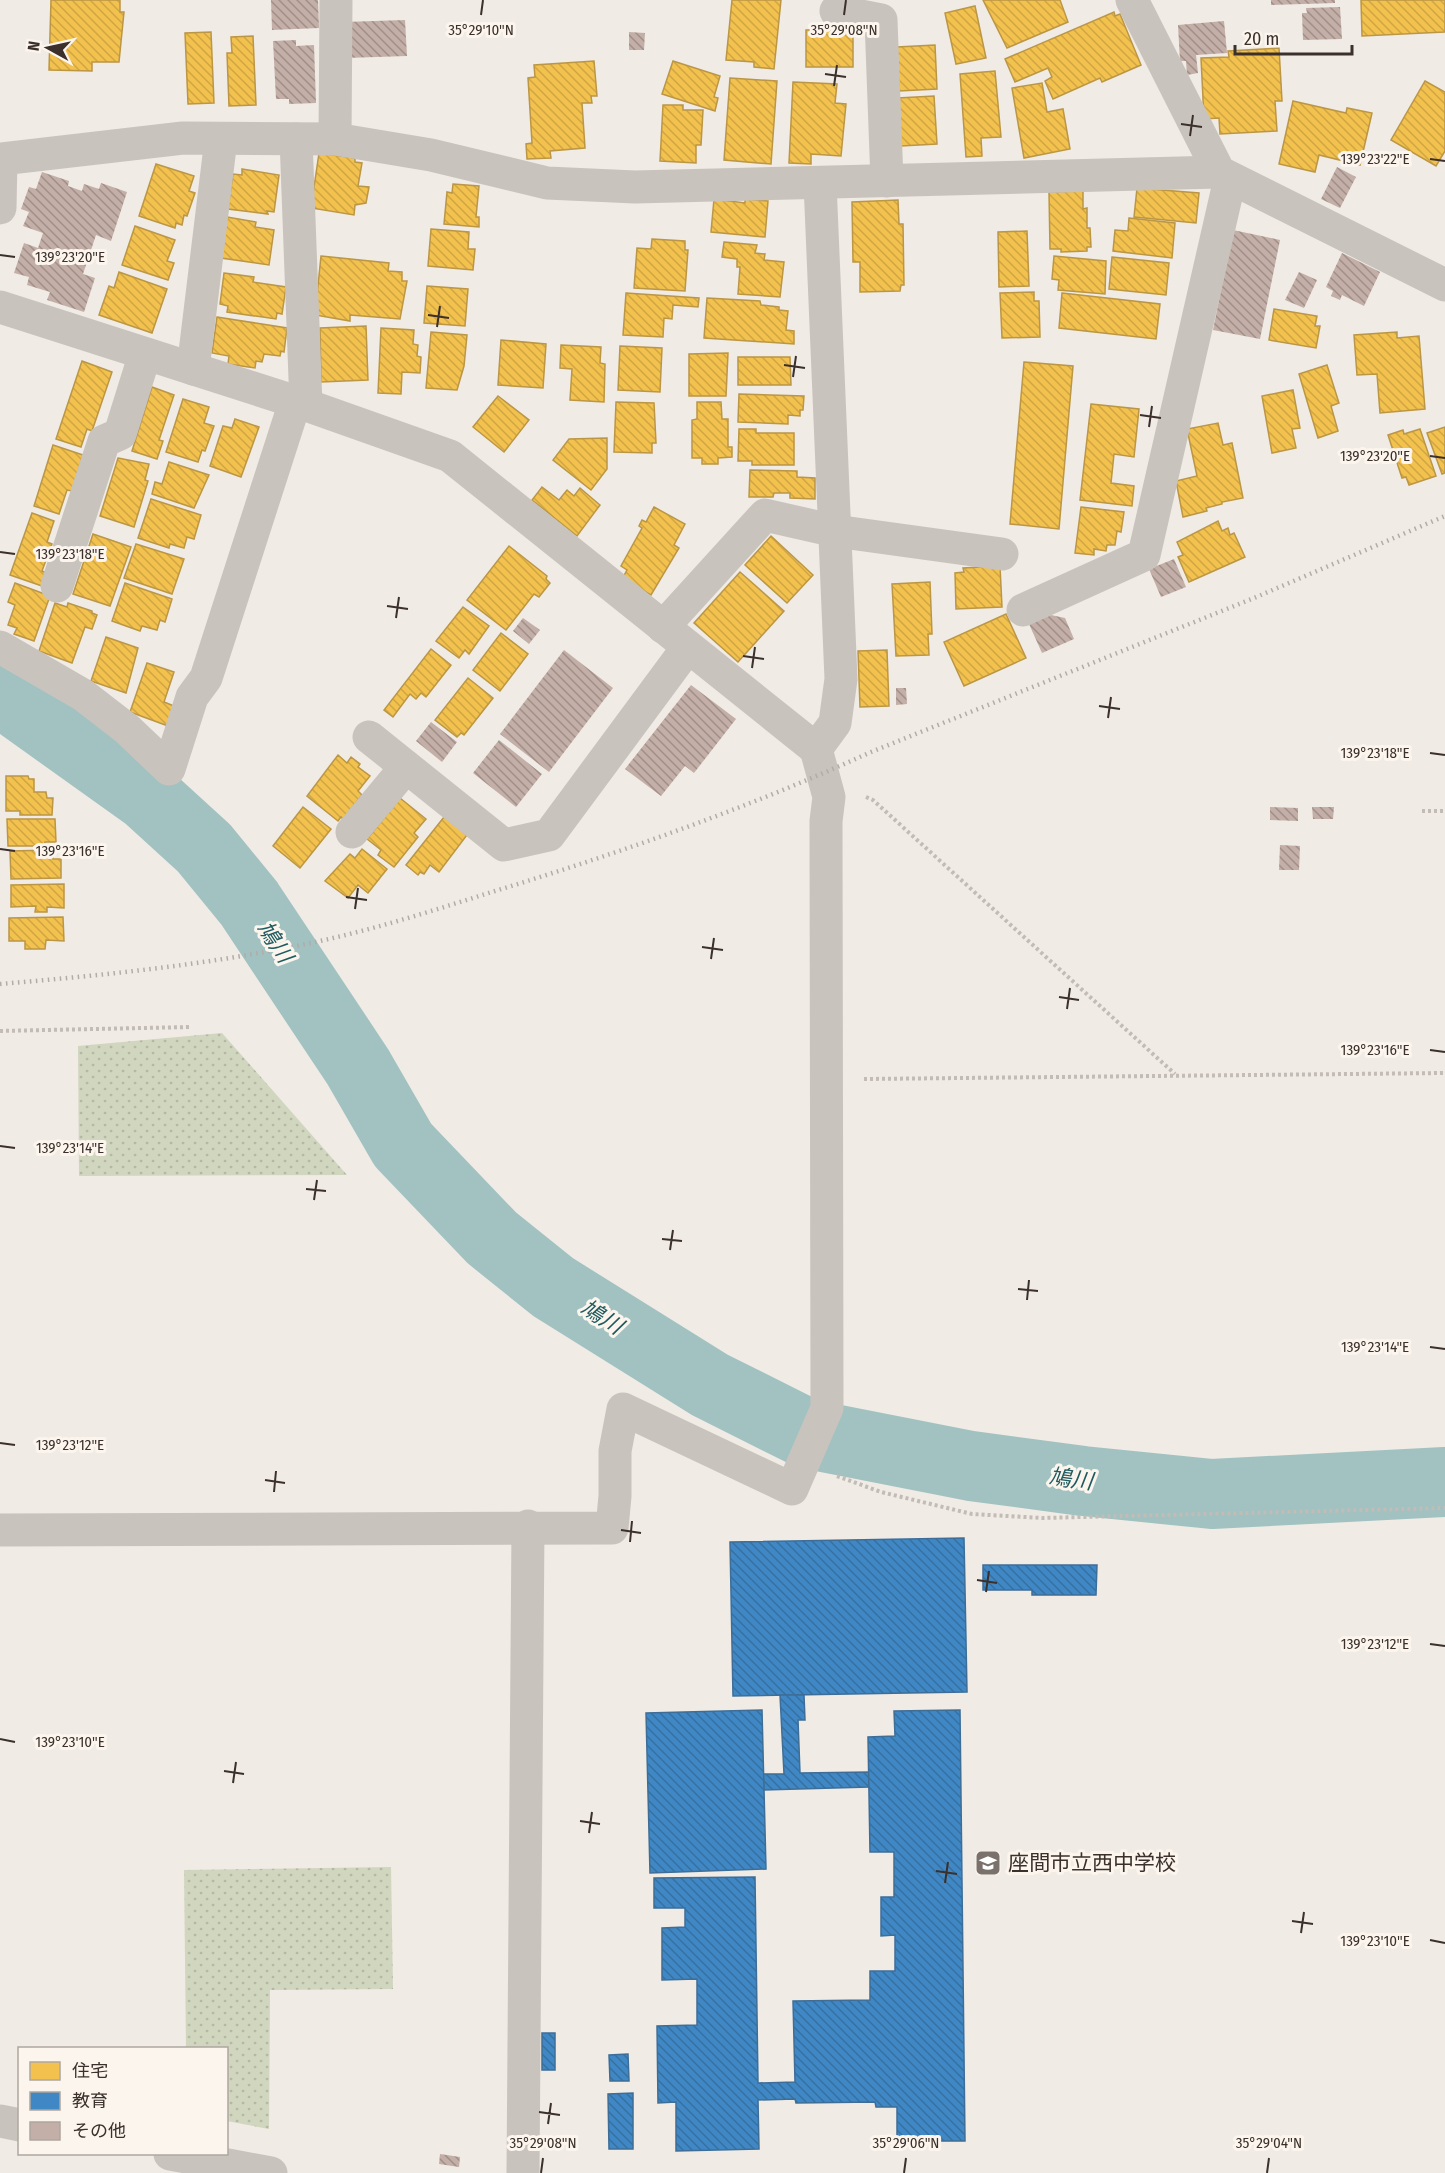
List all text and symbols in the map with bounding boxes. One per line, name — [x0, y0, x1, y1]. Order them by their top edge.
north arrow — [18, 18, 78, 78]
scale bar — [1235, 18, 1352, 56]
text: 35°29'10"N — [448, 21, 514, 39]
text: 35°29'08"N — [810, 21, 878, 39]
text: 20 m — [1244, 28, 1279, 50]
text: N — [24, 40, 44, 52]
text: 139°23'22"E — [1340, 150, 1410, 168]
text: 139°23'20"E — [35, 248, 105, 266]
text: 139°23'20"E — [1340, 447, 1410, 465]
text: 139°23'18"E — [36, 545, 105, 563]
text: 139°23'18"E — [1341, 744, 1410, 762]
text: 139°23'16"E — [36, 842, 104, 860]
water label: 鳩川 — [252, 916, 300, 969]
text: 139°23'16"E — [1341, 1041, 1409, 1059]
text: 139°23'14"E — [36, 1139, 104, 1157]
water label: 鳩川 — [576, 1294, 630, 1341]
text: 139°23'14"E — [1341, 1338, 1409, 1356]
text: 139°23'12"E — [36, 1436, 104, 1454]
water label: 鳩川 — [1048, 1463, 1096, 1495]
text: 139°23'12"E — [1341, 1635, 1409, 1653]
text: 139°23'10"E — [35, 1733, 105, 1751]
school or university icon: 座間市立西中学校 — [973, 1848, 1003, 1878]
place label: 座間市立西中学校 — [1008, 1850, 1176, 1876]
text: 139°23'10"E — [1340, 1932, 1410, 1950]
legend — [18, 2047, 228, 2155]
text: 住宅 — [72, 2060, 108, 2082]
text: 教育 — [72, 2090, 108, 2112]
text: その他 — [72, 2120, 126, 2142]
text: 35°29'08"N — [509, 2134, 577, 2152]
text: 35°29'06"N — [873, 2134, 939, 2152]
text: 35°29'04"N — [1236, 2134, 1302, 2152]

